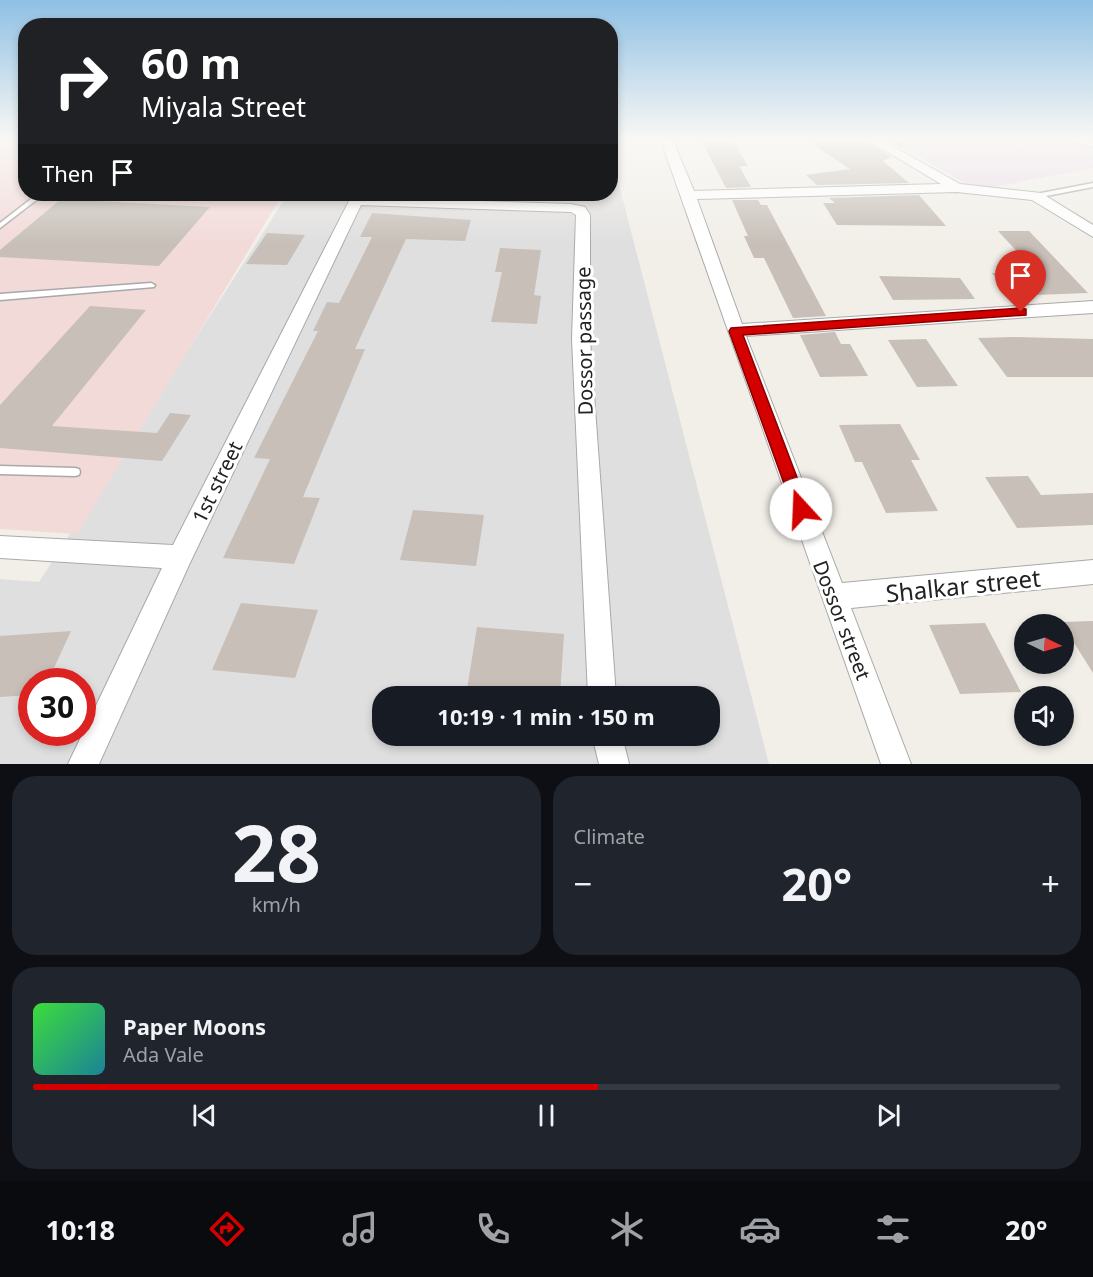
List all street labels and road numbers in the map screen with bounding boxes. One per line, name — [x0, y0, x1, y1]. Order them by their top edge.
street label: Dossor passage — [569, 266, 599, 416]
street label: 1st street — [186, 437, 248, 527]
street label: Dossor street — [807, 556, 877, 684]
street label: Shalkar street — [884, 560, 1042, 610]

